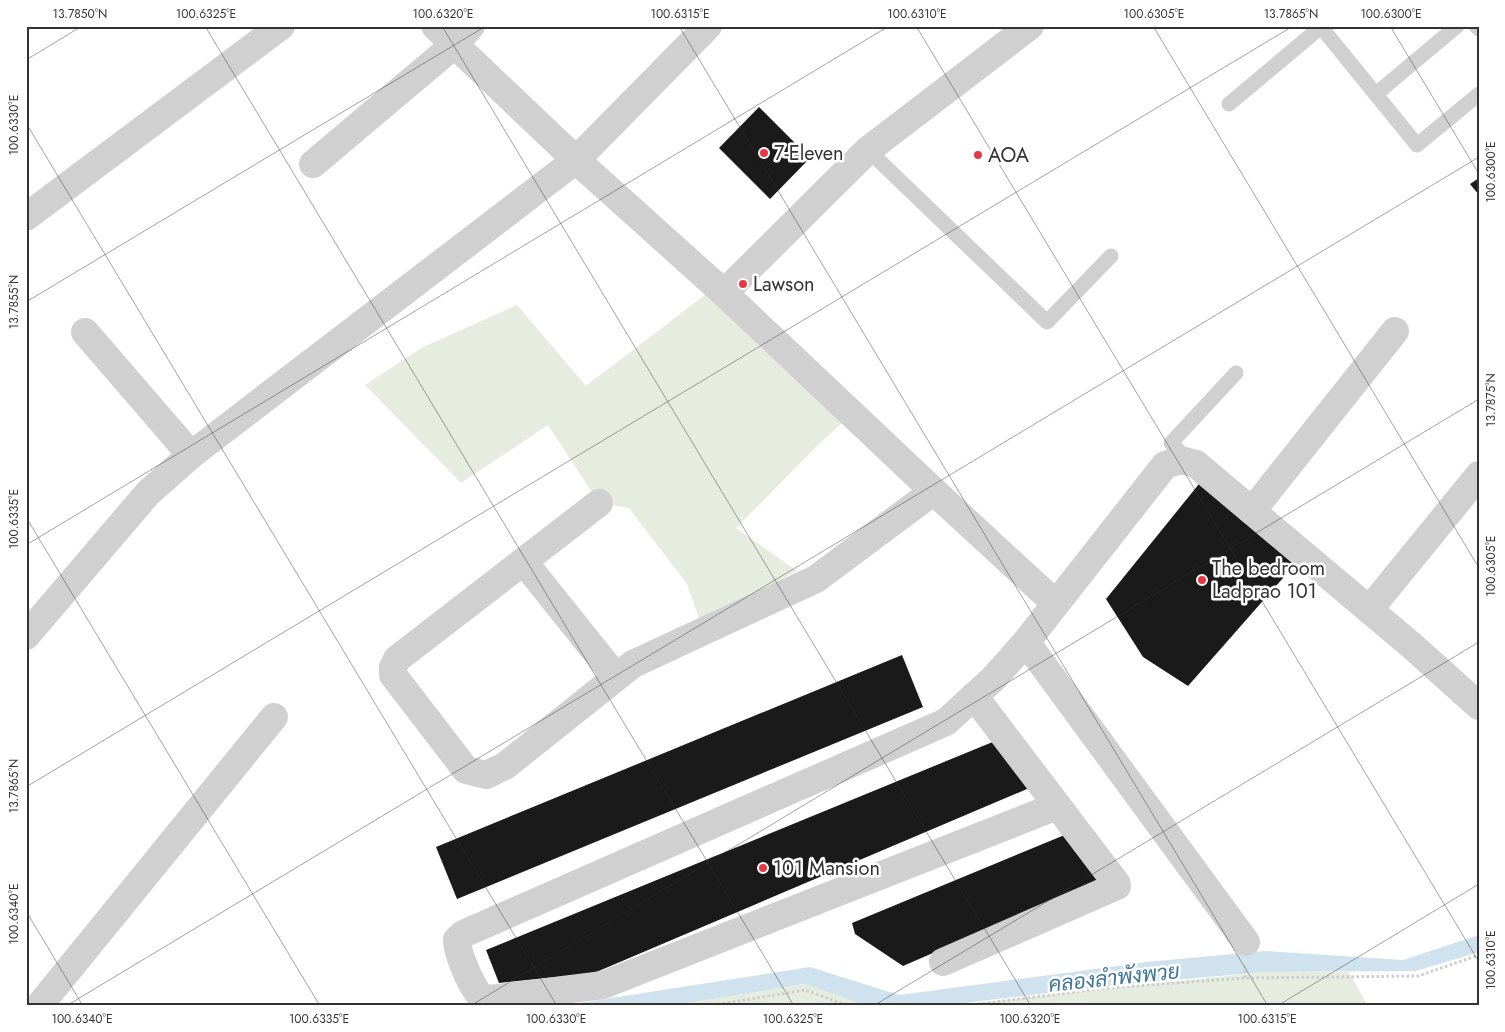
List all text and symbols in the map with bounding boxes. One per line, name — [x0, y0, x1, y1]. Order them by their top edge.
text: 13.7850°N — [53, 5, 107, 23]
text: 100.6325°E — [176, 5, 236, 23]
text: 100.6320°E — [413, 5, 473, 23]
text: 100.6315°E — [651, 5, 709, 23]
text: 100.6310°E — [887, 5, 947, 23]
text: 100.6305°E — [1124, 5, 1184, 23]
text: 13.7865°N — [1264, 5, 1318, 23]
text: 100.6300°E — [1360, 5, 1422, 23]
text: 100.6330°E — [5, 95, 23, 155]
place label: 7-Eleven — [774, 139, 844, 168]
place label: AOA — [988, 141, 1030, 170]
text: 100.6300°E — [1482, 141, 1500, 203]
marker: 7-Eleven — [758, 147, 770, 159]
marker: AOA — [972, 149, 984, 161]
place label: Lawson — [753, 270, 815, 299]
text: 13.7855°N — [5, 275, 23, 329]
marker: Lawson — [737, 278, 749, 290]
text: 13.7875°N — [1482, 373, 1500, 427]
text: 100.6335°E — [5, 489, 23, 549]
text: 100.6305°E — [1482, 536, 1500, 596]
place label: The bedroom Ladprao 101 — [1212, 554, 1325, 606]
marker: The bedroom Ladprao 101 — [1196, 574, 1208, 586]
text: 13.7865°N — [5, 759, 23, 813]
place label: 101 Mansion — [773, 854, 880, 883]
marker: 101 Mansion — [757, 862, 769, 874]
text: 100.6340°E — [5, 884, 23, 945]
text: 100.6310°E — [1482, 930, 1500, 990]
water label: คลองลำพังพวย — [1047, 956, 1181, 1000]
text: 100.6340°E — [52, 1010, 113, 1028]
text: 100.6335°E — [289, 1010, 349, 1028]
text: 100.6330°E — [526, 1010, 586, 1028]
text: 100.6325°E — [763, 1010, 823, 1028]
text: 100.6320°E — [1000, 1010, 1060, 1028]
text: 100.6315°E — [1238, 1010, 1296, 1028]

